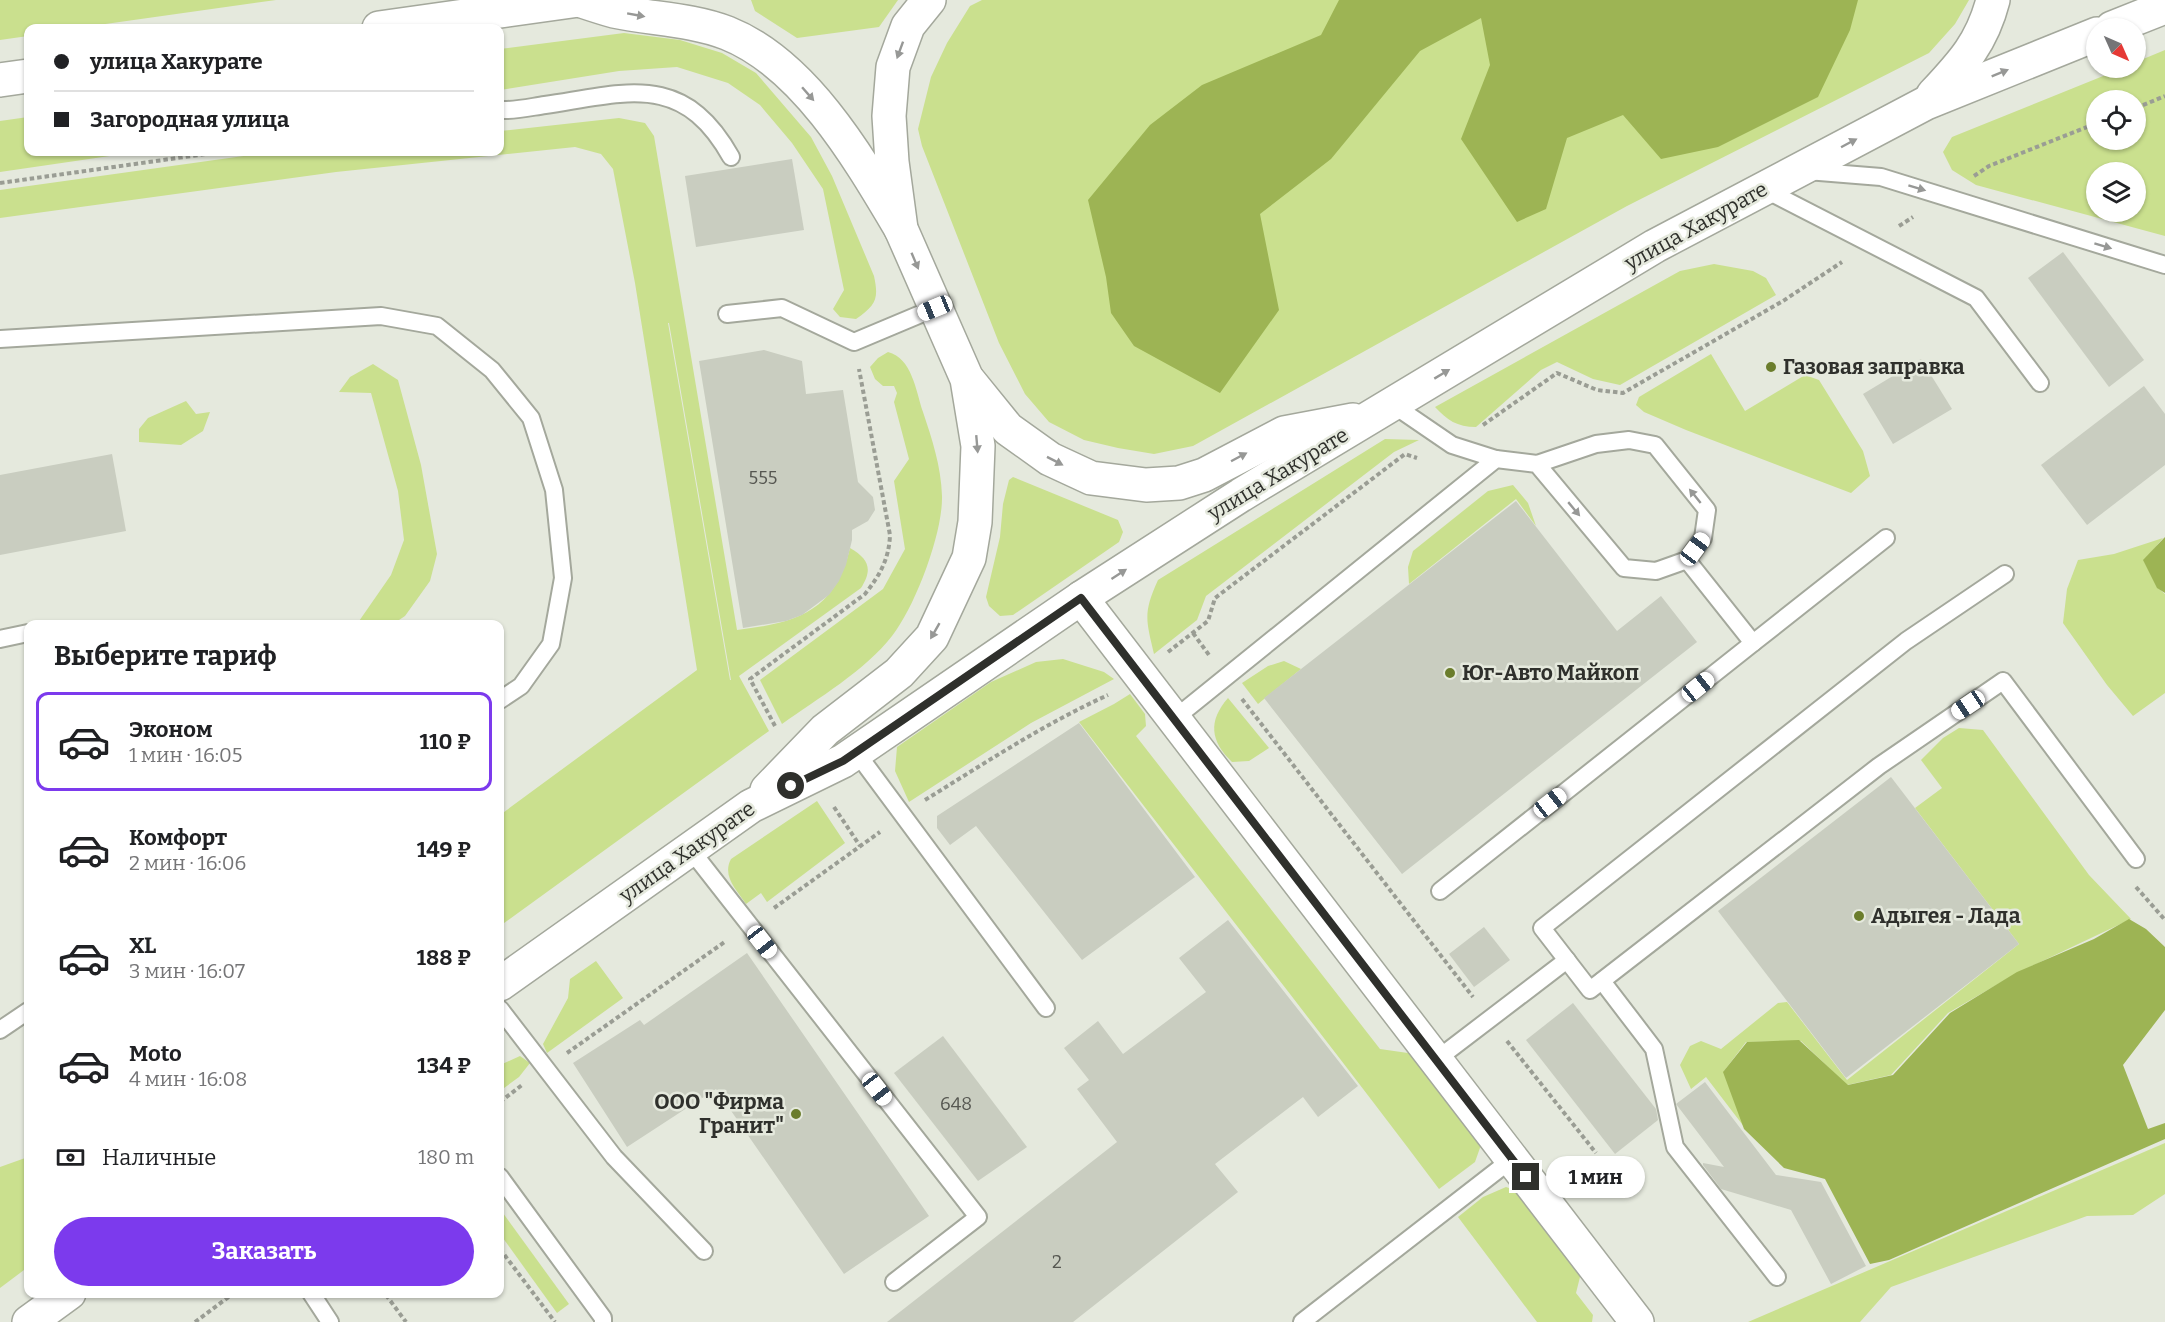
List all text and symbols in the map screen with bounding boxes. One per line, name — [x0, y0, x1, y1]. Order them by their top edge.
one-way arrow — [626, 10, 645, 19]
north arrow — [2086, 18, 2146, 78]
map controls — [2086, 18, 2146, 222]
one-way arrow — [894, 41, 904, 59]
text: улица Хакурате — [90, 48, 263, 75]
one-way arrow — [1991, 68, 2009, 77]
one-way arrow — [801, 86, 814, 101]
button: locate — [2086, 90, 2146, 150]
text: Загородная улица — [90, 106, 289, 133]
one-way arrow — [1841, 138, 1858, 148]
button: layers — [2086, 162, 2146, 222]
street label: улица Хакурате — [1619, 176, 1772, 277]
one-way arrow — [1908, 184, 1926, 194]
one-way arrow — [2094, 242, 2112, 251]
one-way arrow — [911, 252, 920, 270]
car — [915, 293, 955, 323]
place label: Газовая заправка — [1783, 354, 1965, 380]
marker: Газовая заправка — [1764, 360, 1778, 374]
one-way arrow — [1434, 369, 1450, 380]
street label: улица Хакурате — [1202, 422, 1353, 527]
one-way arrow — [972, 435, 982, 454]
one-way arrow — [1231, 452, 1248, 462]
one-way arrow — [1046, 456, 1063, 466]
house number: 555 — [749, 467, 777, 489]
one-way arrow — [1690, 488, 1702, 503]
one-way arrow — [1568, 501, 1581, 517]
car — [1677, 529, 1713, 569]
one-way arrow — [1111, 568, 1128, 579]
one-way arrow — [930, 623, 940, 640]
text: Выберите тариф — [54, 640, 277, 672]
place label: Юг-Авто Майкоп — [1462, 660, 1639, 686]
marker: Юг-Авто Майкоп — [1443, 666, 1457, 680]
car — [1678, 669, 1718, 705]
car — [1948, 687, 1988, 723]
icon: car — [57, 715, 111, 769]
text: Эконом — [129, 716, 212, 743]
text: 110 ₽ — [420, 728, 471, 755]
text: 1 мин · 16:05 — [129, 743, 242, 767]
route start — [777, 772, 804, 799]
car — [1530, 785, 1570, 821]
street label: улица Хакурате — [613, 796, 760, 909]
icon: car — [57, 823, 111, 877]
text: Комфорт — [129, 824, 227, 851]
text: 149 ₽ — [417, 836, 471, 863]
text: 2 мин · 16:06 — [129, 851, 246, 875]
place label: Адыгея - Лада — [1871, 903, 2021, 929]
marker: Адыгея - Лада — [1852, 909, 1866, 923]
car — [744, 922, 780, 962]
icon: car — [57, 931, 111, 985]
text: XL — [129, 932, 156, 959]
text: 188 ₽ — [417, 944, 471, 971]
text: 3 мин · 16:07 — [129, 959, 245, 983]
icon: car — [57, 1039, 111, 1093]
text: Moto — [129, 1040, 182, 1067]
text: 134 ₽ — [417, 1052, 471, 1079]
text: 4 мин · 16:08 — [129, 1067, 247, 1091]
car — [859, 1069, 895, 1109]
place label: ООО "Фирма Гранит" — [654, 1089, 784, 1139]
house number: 648 — [940, 1093, 972, 1115]
marker: ООО "Фирма Гранит" — [789, 1107, 803, 1121]
icon: cash — [54, 1141, 87, 1174]
text: Наличные — [102, 1144, 216, 1171]
text: 180 m — [418, 1145, 474, 1169]
callout: 1 мин — [1547, 1156, 1646, 1198]
route end — [1512, 1163, 1539, 1190]
text: 1 мин — [1568, 1165, 1623, 1189]
button: Заказать — [54, 1217, 474, 1286]
house number: 2 — [1052, 1251, 1062, 1273]

